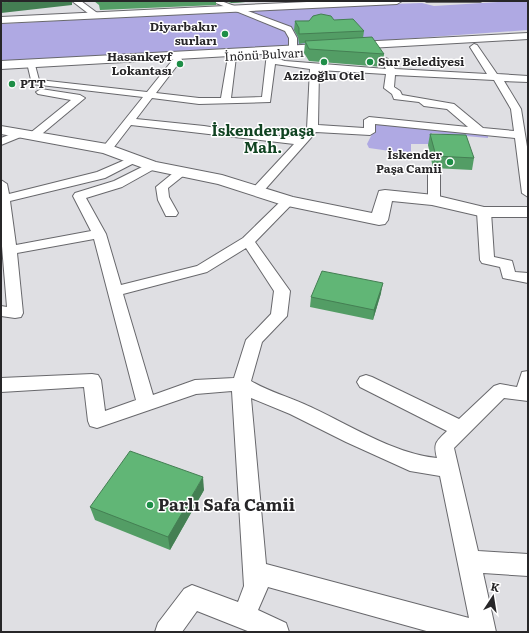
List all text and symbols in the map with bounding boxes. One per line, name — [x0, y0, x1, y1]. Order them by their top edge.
place label: Diyarbakır surları — [150, 17, 218, 49]
marker: Diyarbakır surları — [220, 29, 230, 39]
street label: İnönü Bulvarı — [224, 43, 304, 65]
place label: Hasankeyf Lokantası — [107, 47, 174, 79]
place label: Sur Belediyesi — [378, 52, 465, 70]
marker: Azizoğlu Otel — [319, 57, 329, 67]
marker: Sur Belediyesi — [365, 57, 375, 67]
marker: Hasankeyf Lokantası — [175, 59, 185, 69]
place label: Azizoğlu Otel — [283, 66, 365, 84]
place label: PTT — [20, 74, 46, 92]
marker: PTT — [7, 79, 17, 89]
district label: İskenderpaşa Mah. — [211, 118, 315, 158]
place label: İskender Paşa Camii — [376, 145, 443, 177]
marker: İskender Paşa Camii — [445, 157, 455, 167]
place label: Parlı Safa Camii — [158, 491, 295, 516]
marker: Parlı Safa Camii — [145, 500, 155, 510]
north arrow — [473, 577, 513, 617]
text: K — [489, 578, 502, 595]

